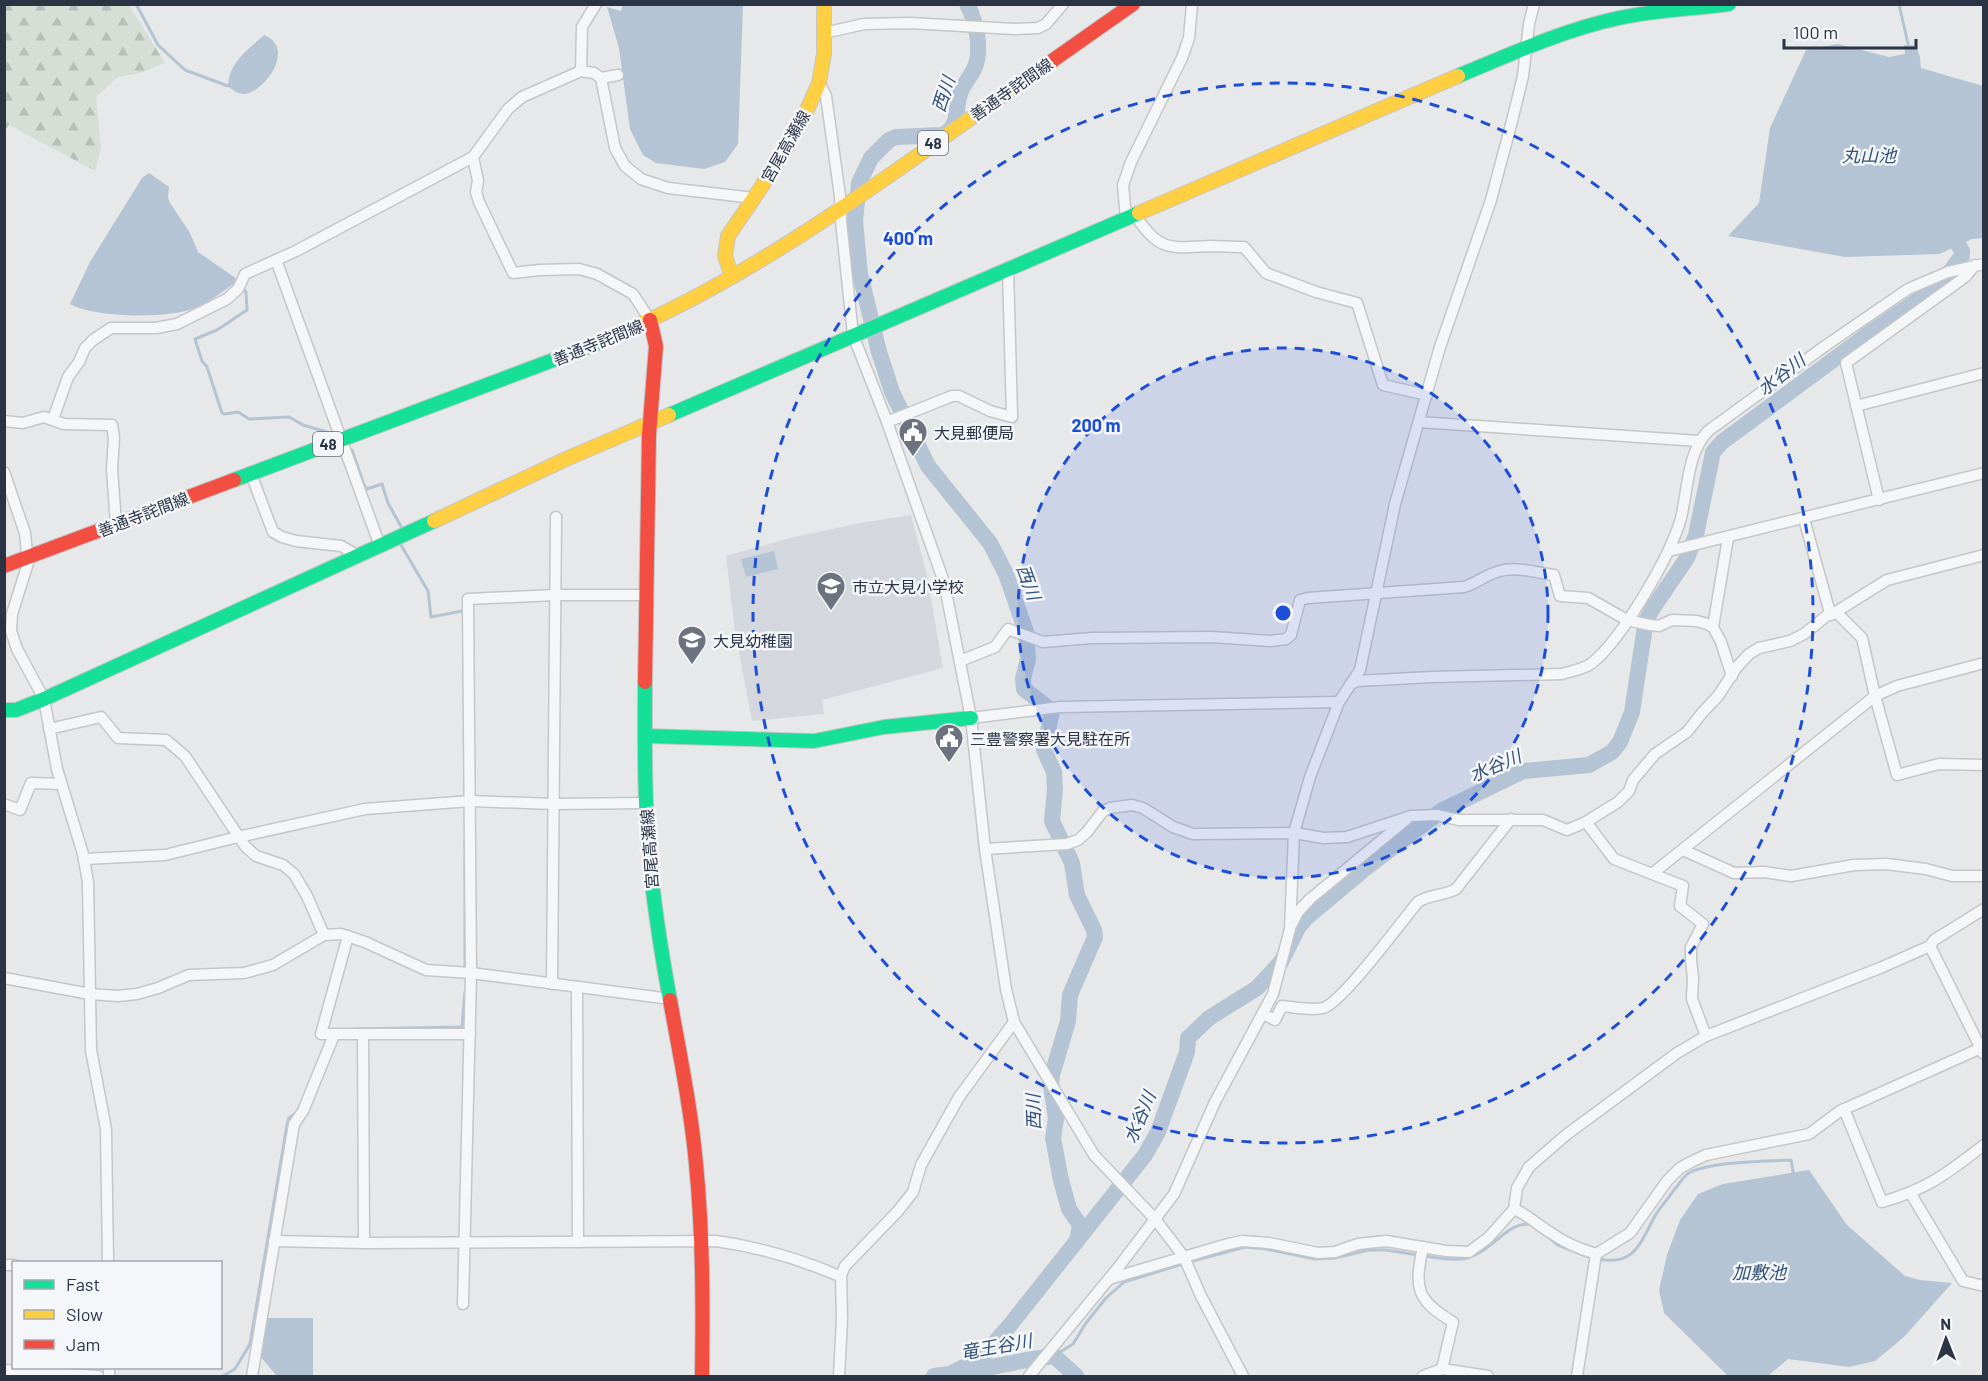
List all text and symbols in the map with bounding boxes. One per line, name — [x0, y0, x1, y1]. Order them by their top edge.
scale bar — [1784, 12, 1916, 50]
text: 100 m — [1793, 21, 1838, 43]
street label: 善通寺詫間線 — [966, 54, 1056, 124]
water label: 西川 — [927, 72, 960, 115]
street label: 宮尾高瀬線 — [757, 107, 813, 185]
road number: 48 — [918, 131, 948, 155]
water label: 丸山池 — [1842, 144, 1898, 166]
text: 400 m — [883, 227, 933, 249]
street label: 善通寺詫間線 — [550, 315, 646, 369]
water label: 水谷川 — [1753, 347, 1811, 399]
text: 200 m — [1071, 414, 1121, 436]
public building icon: 大見郵便局 — [897, 416, 929, 458]
place label: 大見郵便局 — [934, 423, 1014, 442]
road number: 48 — [313, 432, 343, 456]
street label: 善通寺詫間線 — [95, 488, 191, 540]
water label: 西川 — [1013, 561, 1046, 605]
school or university icon: 市立大見小学校 — [815, 570, 847, 612]
place label: 市立大見小学校 — [852, 577, 964, 596]
centre of rings — [1273, 603, 1293, 623]
school or university icon: 大見幼稚園 — [676, 624, 708, 666]
place label: 大見幼稚園 — [713, 631, 793, 650]
public building icon: 三豊警察署大見駐在所 — [933, 722, 965, 764]
place label: 三豊警察署大見駐在所 — [970, 729, 1130, 748]
water label: 水谷川 — [1466, 744, 1526, 786]
street label: 宮尾高瀬線 — [637, 808, 661, 890]
water label: 水谷川 — [1118, 1086, 1160, 1146]
water label: 西川 — [1021, 1092, 1045, 1130]
legend — [12, 1261, 222, 1369]
water label: 加敷池 — [1732, 1261, 1788, 1283]
text: Fast — [66, 1273, 100, 1295]
text: Slow — [66, 1303, 103, 1325]
north arrow — [1916, 1309, 1976, 1369]
text: N — [1940, 1314, 1951, 1333]
water label: 竜王谷川 — [959, 1329, 1035, 1363]
text: Jam — [66, 1333, 100, 1355]

